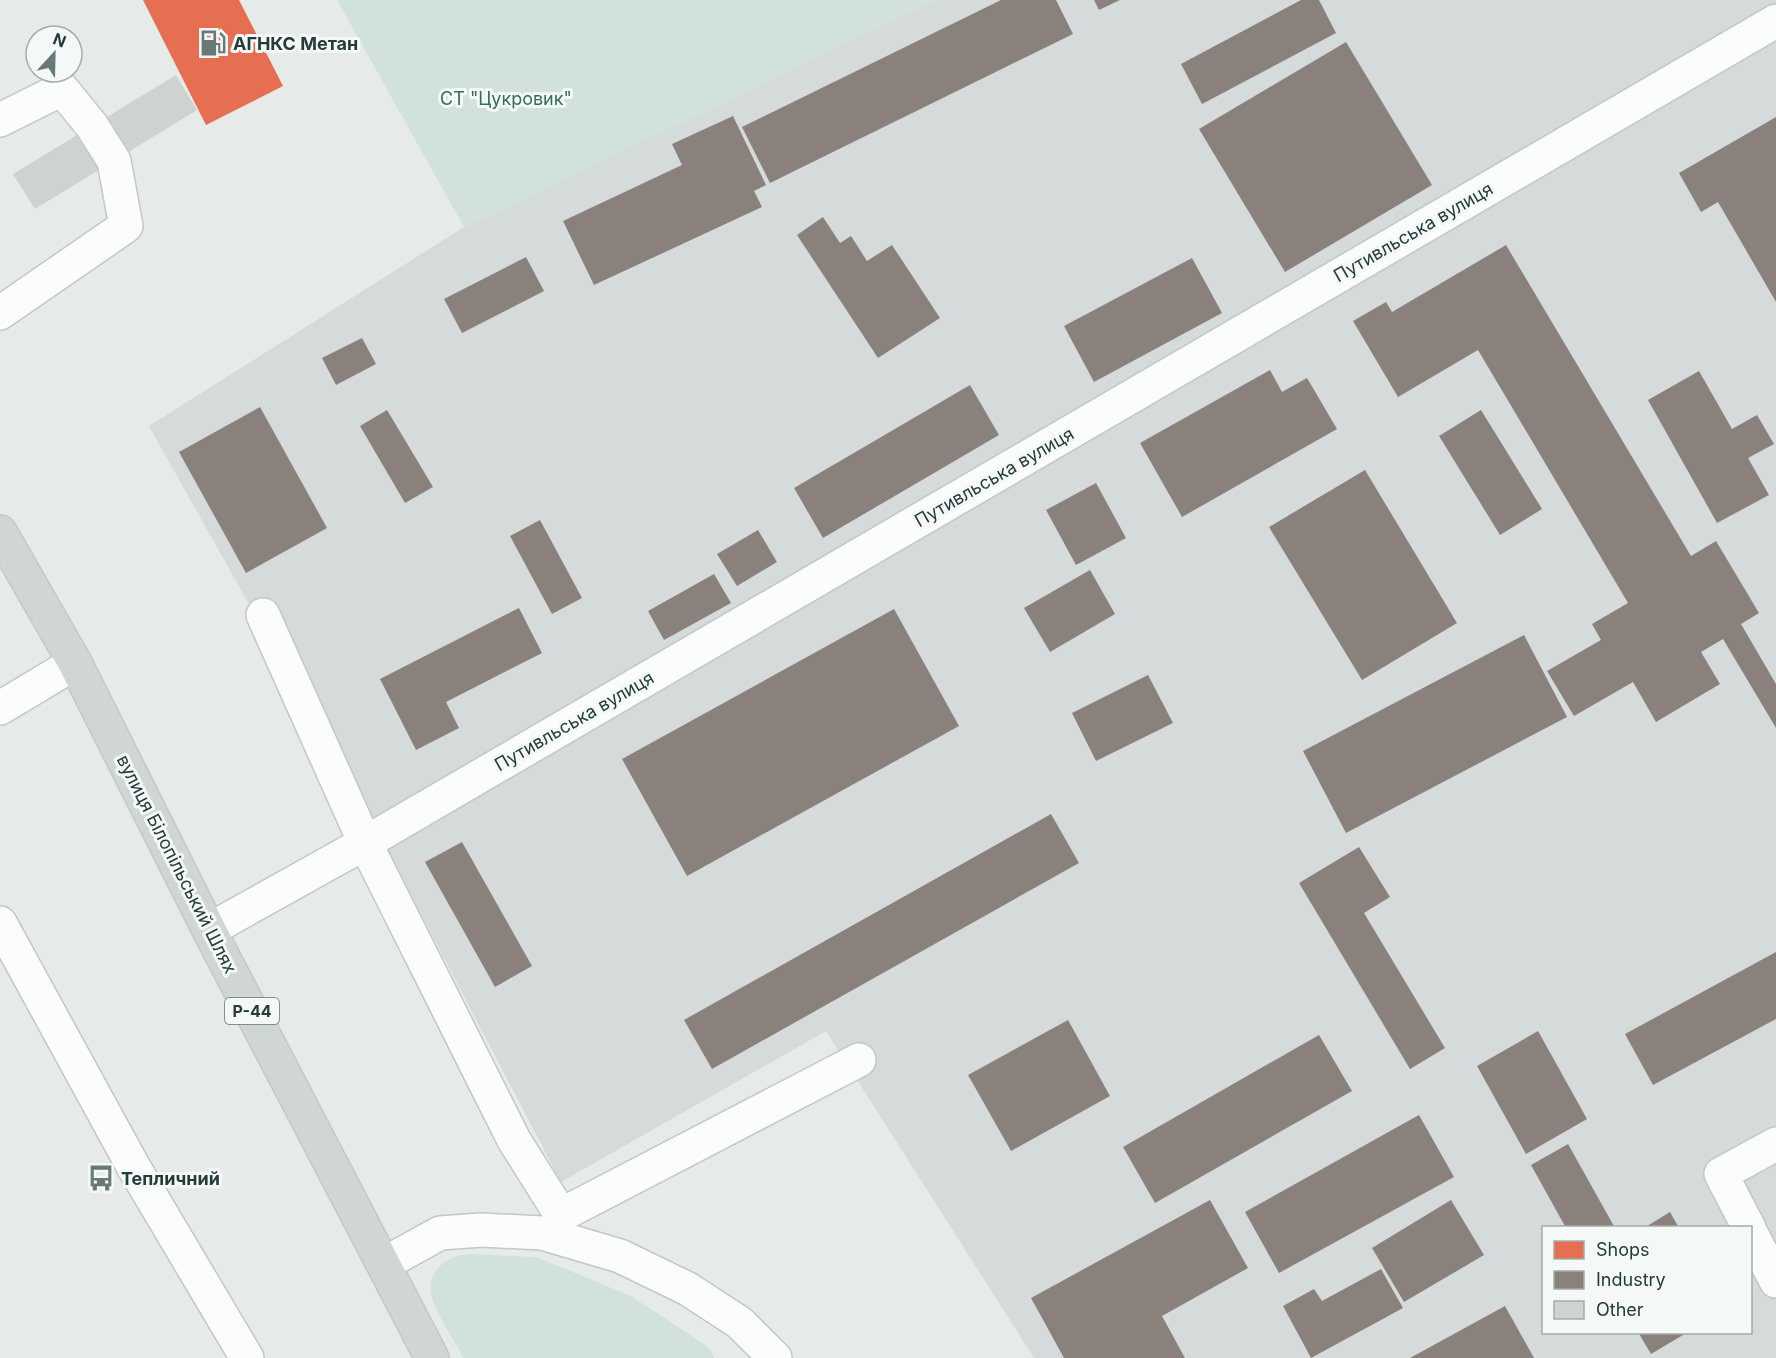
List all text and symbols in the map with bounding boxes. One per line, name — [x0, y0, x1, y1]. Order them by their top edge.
north arrow — [24, 24, 84, 84]
fuel station icon: АГНКС Метан — [198, 28, 228, 58]
text: N — [50, 29, 69, 52]
place label: АГНКС Метан — [233, 33, 358, 54]
park label: СТ "Цукровик" — [440, 88, 572, 109]
street label: Путивльська вулиця — [1330, 178, 1496, 286]
street label: Путивльська вулиця — [911, 423, 1077, 531]
street label: Путивльська вулиця — [491, 667, 657, 775]
street label: вулиця Білопільський Шлях — [113, 751, 241, 977]
road number: Р-44 — [225, 998, 279, 1024]
bus stop icon: Тепличний — [86, 1163, 116, 1193]
place label: Тепличний — [121, 1168, 220, 1189]
legend — [1542, 1226, 1752, 1334]
text: Shops — [1596, 1239, 1650, 1260]
text: Industry — [1596, 1269, 1666, 1290]
text: Other — [1596, 1299, 1644, 1320]

